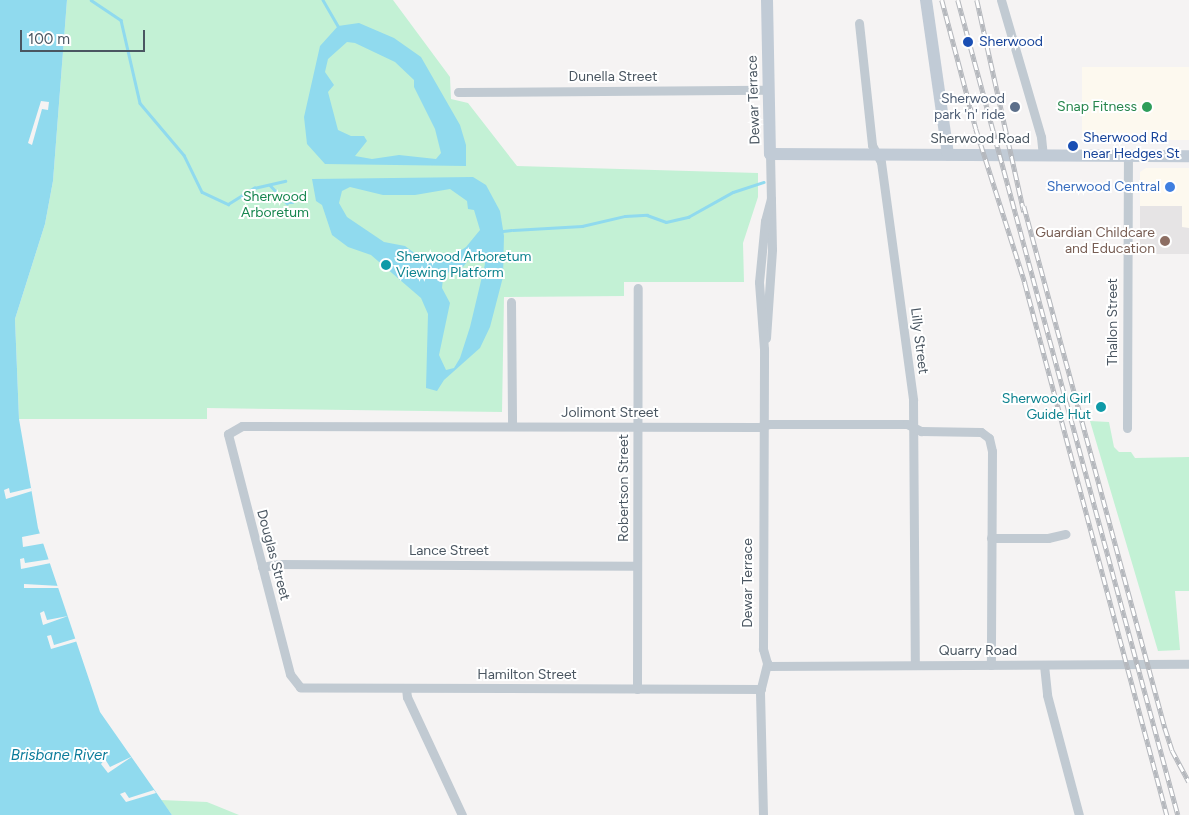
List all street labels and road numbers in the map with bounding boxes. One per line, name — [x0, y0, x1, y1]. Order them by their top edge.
street label: Dewar Terrace — [744, 55, 764, 145]
street label: Dunella Street — [569, 69, 657, 85]
street label: Sherwood Road — [930, 131, 1030, 147]
street label: Thallon Street — [1105, 278, 1121, 366]
street label: Lilly Street — [907, 307, 931, 375]
street label: Jolimont Street — [561, 405, 659, 421]
street label: Robertson Street — [616, 434, 632, 542]
street label: Douglas Street — [253, 508, 293, 602]
street label: Dewar Terrace — [740, 538, 756, 628]
street label: Lance Street — [409, 543, 489, 559]
street label: Quarry Road — [939, 643, 1017, 659]
street label: Hamilton Street — [477, 667, 577, 683]

